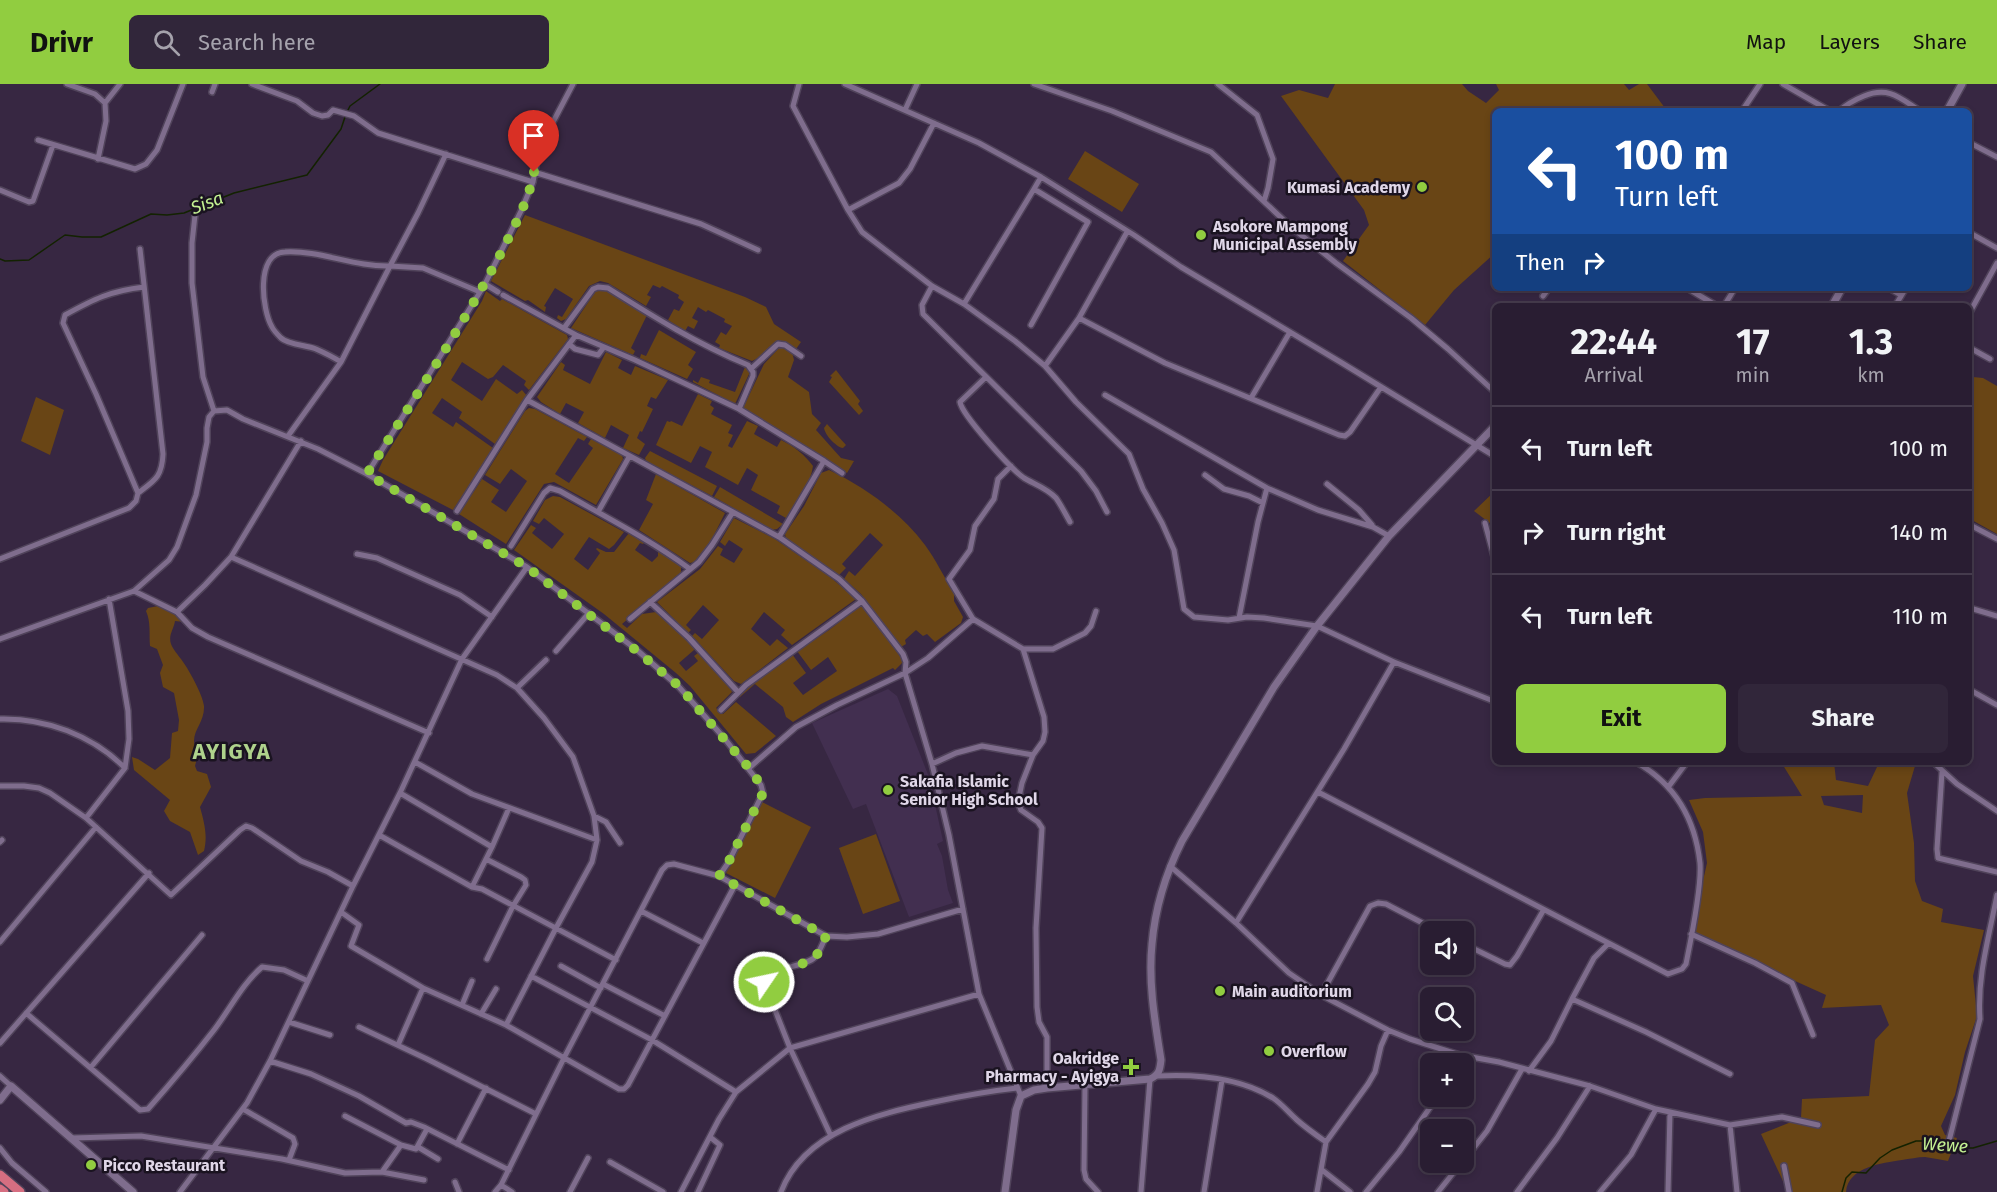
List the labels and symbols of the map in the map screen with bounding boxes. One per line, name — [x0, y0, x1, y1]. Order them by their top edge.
pin — [508, 110, 559, 172]
place label: Kumasi Academy — [1287, 178, 1411, 197]
marker: Kumasi Academy — [1415, 180, 1429, 194]
water label: Sisa — [187, 187, 226, 220]
place label: Asokore Mampong Municipal Assembly — [1212, 217, 1357, 254]
marker: Asokore Mampong Municipal Assembly — [1194, 228, 1208, 242]
district label: AYIGYA — [192, 738, 271, 765]
place label: Sakafia Islamic Senior High School — [900, 772, 1038, 809]
marker: Sakafia Islamic Senior High School — [881, 783, 895, 797]
position arrow — [732, 950, 796, 1014]
place label: Main auditorium — [1232, 982, 1352, 1001]
marker: Main auditorium — [1213, 984, 1227, 998]
place label: Overflow — [1281, 1042, 1347, 1061]
marker: Overflow — [1262, 1044, 1276, 1058]
place label: Oakridge Pharmacy - Ayigya — [985, 1049, 1119, 1086]
marker: Oakridge Pharmacy - Ayigya — [1124, 1060, 1138, 1074]
water label: Wewe — [1921, 1132, 1969, 1158]
place label: Picco Restaurant — [103, 1156, 226, 1175]
marker: Picco Restaurant — [84, 1158, 98, 1172]

